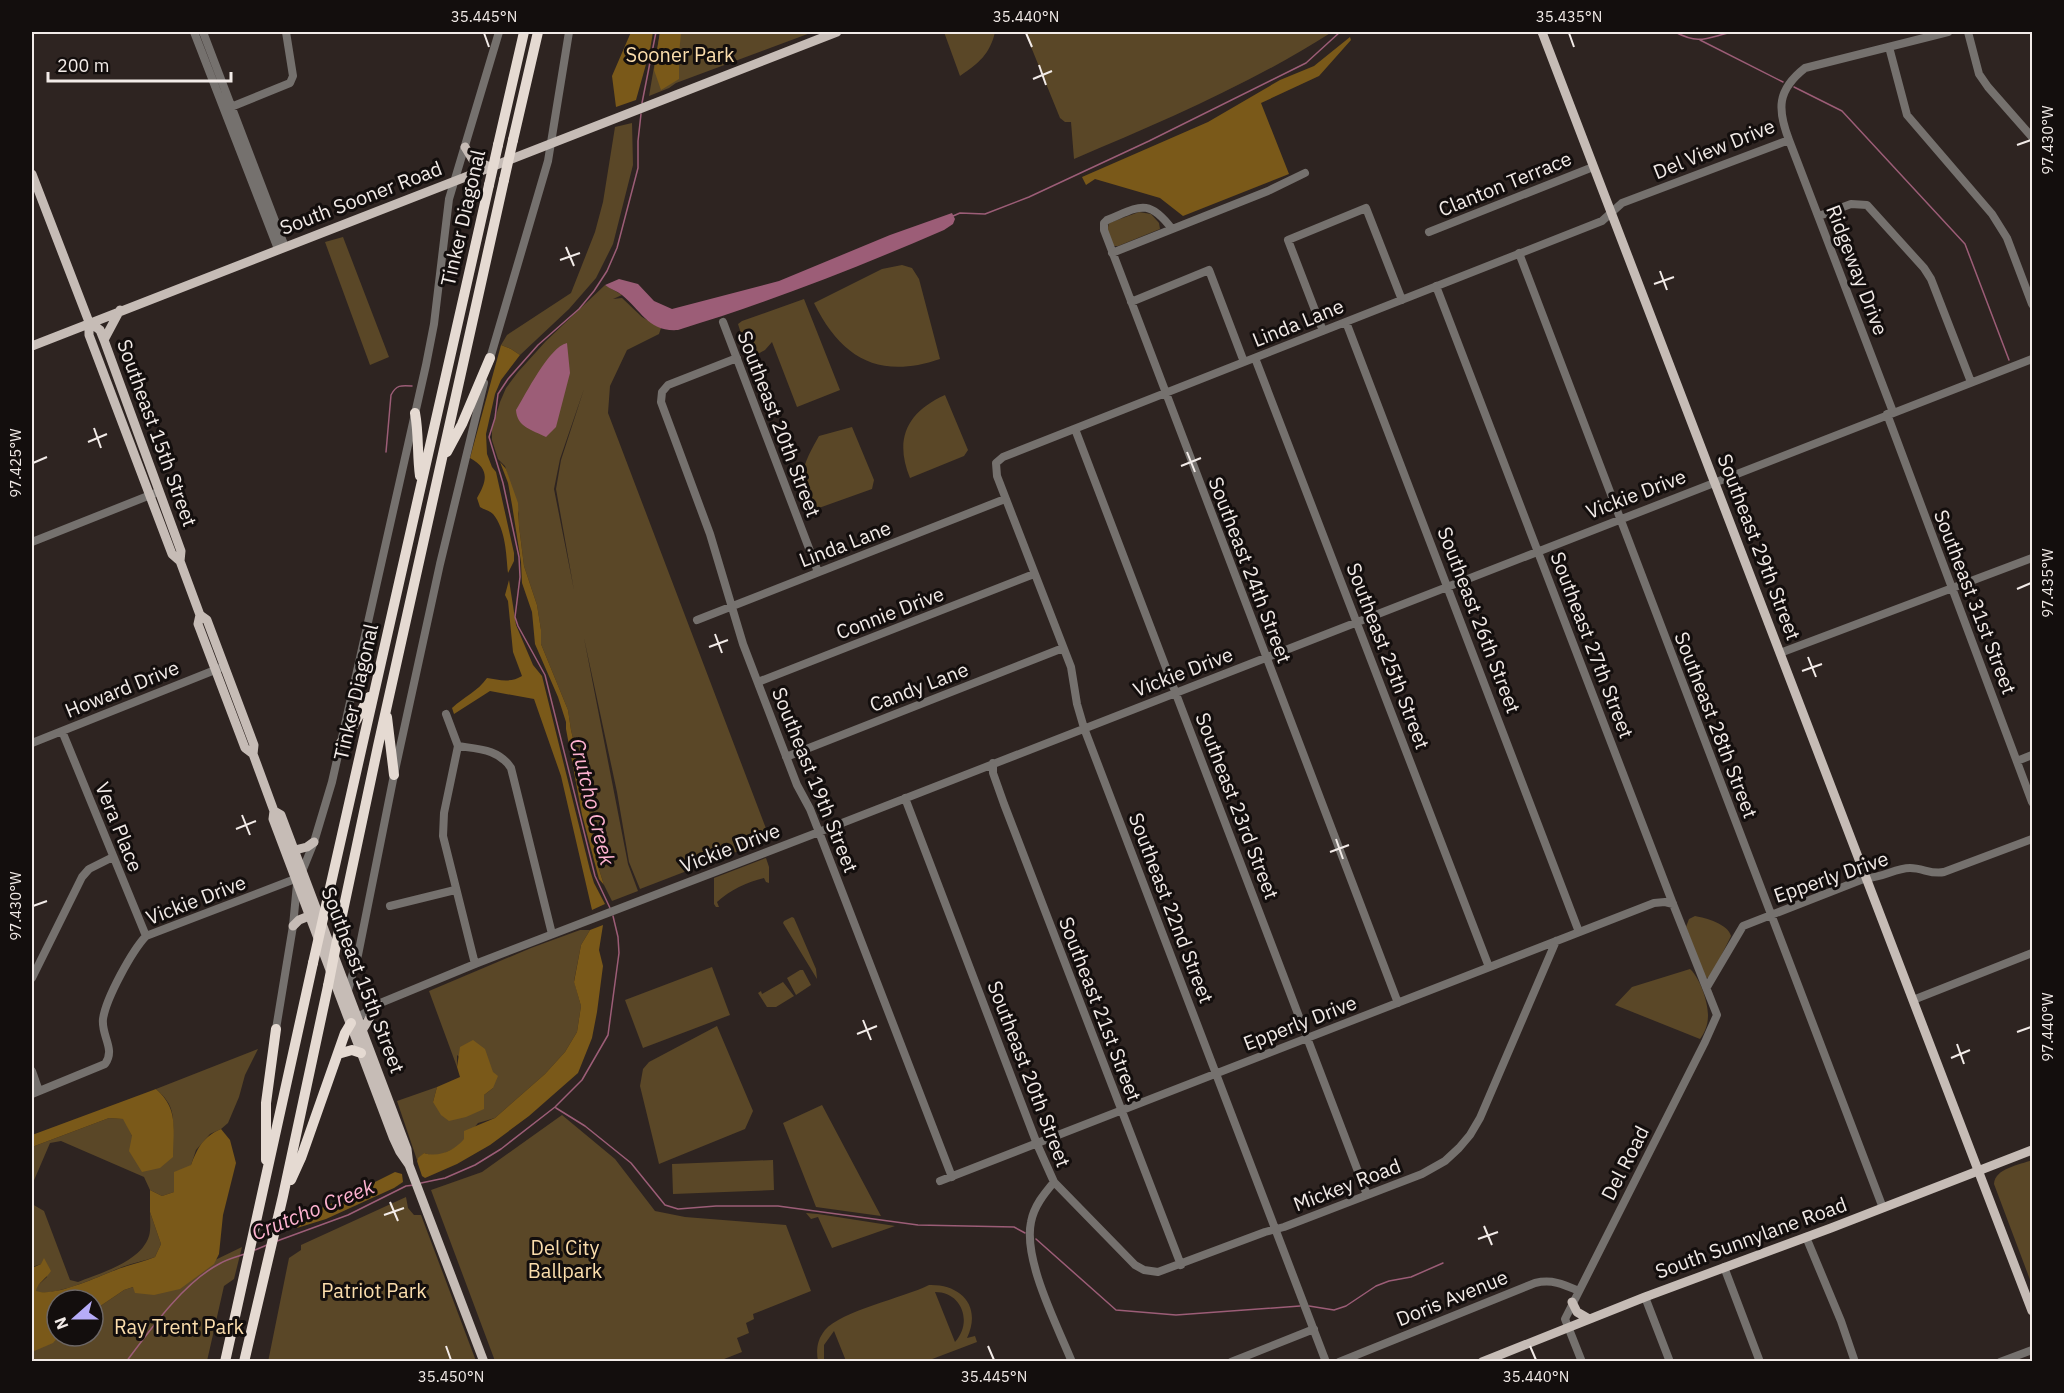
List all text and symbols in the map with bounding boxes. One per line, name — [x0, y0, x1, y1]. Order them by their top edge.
text: 35.445°N — [451, 7, 517, 26]
text: 35.440°N — [993, 7, 1059, 26]
text: 35.435°N — [1536, 7, 1602, 26]
park label: Sooner Park — [626, 41, 735, 68]
scale bar — [48, 45, 231, 83]
text: 200 m — [57, 54, 109, 77]
text: 97.430°W — [2038, 105, 2057, 175]
street label: Del View Drive — [1649, 112, 1779, 185]
street label: Clanton Terrace — [1434, 145, 1575, 223]
street label: Tinker Diagonal — [434, 147, 491, 289]
street label: South Sooner Road — [276, 154, 446, 241]
street label: Ridgeway Drive — [1820, 201, 1895, 339]
street label: Linda Lane — [1248, 292, 1348, 353]
street label: Southeast 20th Street — [731, 327, 827, 521]
street label: Southeast 15th Street — [111, 335, 204, 530]
text: 97.425°W — [6, 428, 25, 498]
street label: Southeast 29th Street — [1711, 450, 1807, 644]
street label: Vickie Drive — [1582, 462, 1690, 525]
street label: Southeast 24th Street — [1202, 473, 1298, 667]
street label: Southeast 31st Street — [1928, 506, 2023, 698]
street label: Linda Lane — [795, 514, 895, 573]
street label: Southeast 26th Street — [1431, 523, 1527, 717]
street label: Southeast 27th Street — [1544, 548, 1640, 742]
text: 97.435°W — [2038, 548, 2057, 618]
street label: Southeast 25th Street — [1340, 559, 1436, 753]
street label: Connie Drive — [832, 580, 948, 645]
street label: Tinker Diagonal — [327, 621, 384, 763]
street label: Southeast 28th Street — [1668, 628, 1764, 822]
street label: Vickie Drive — [1129, 640, 1237, 703]
street label: Howard Drive — [61, 653, 183, 724]
street label: Candy Lane — [866, 655, 972, 718]
street label: Southeast 19th Street — [766, 683, 865, 876]
street label: Southeast 23rd Street — [1189, 709, 1286, 903]
water label: Crutcho Creek — [564, 735, 623, 869]
street label: Vera Place — [89, 778, 150, 876]
street label: Southeast 22nd Street — [1123, 809, 1220, 1007]
street label: Vickie Drive — [676, 816, 784, 879]
street label: Epperly Drive — [1770, 844, 1892, 909]
street label: Vickie Drive — [142, 868, 250, 931]
text: 97.430°W — [6, 871, 25, 941]
street label: Southeast 15th Street — [315, 883, 411, 1077]
street label: Southeast 21st Street — [1053, 913, 1148, 1105]
street label: Southeast 20th Street — [981, 977, 1077, 1171]
street label: Epperly Drive — [1239, 989, 1360, 1057]
text: 97.440°W — [2038, 992, 2057, 1062]
street label: Del Road — [1594, 1121, 1655, 1205]
street label: Mickey Road — [1289, 1152, 1404, 1217]
water label: Crutcho Creek — [247, 1171, 379, 1246]
street label: South Sunnylane Road — [1651, 1190, 1850, 1285]
park label: Del City Ballpark — [528, 1234, 603, 1284]
street label: Doris Avenue — [1392, 1263, 1512, 1332]
park label: Patriot Park — [321, 1277, 427, 1304]
north arrow — [45, 1288, 105, 1348]
park label: Ray Trent Park — [114, 1313, 245, 1340]
text: N — [50, 1314, 72, 1332]
text: 35.450°N — [418, 1367, 484, 1386]
text: 35.445°N — [961, 1367, 1027, 1386]
text: 35.440°N — [1503, 1367, 1569, 1386]

